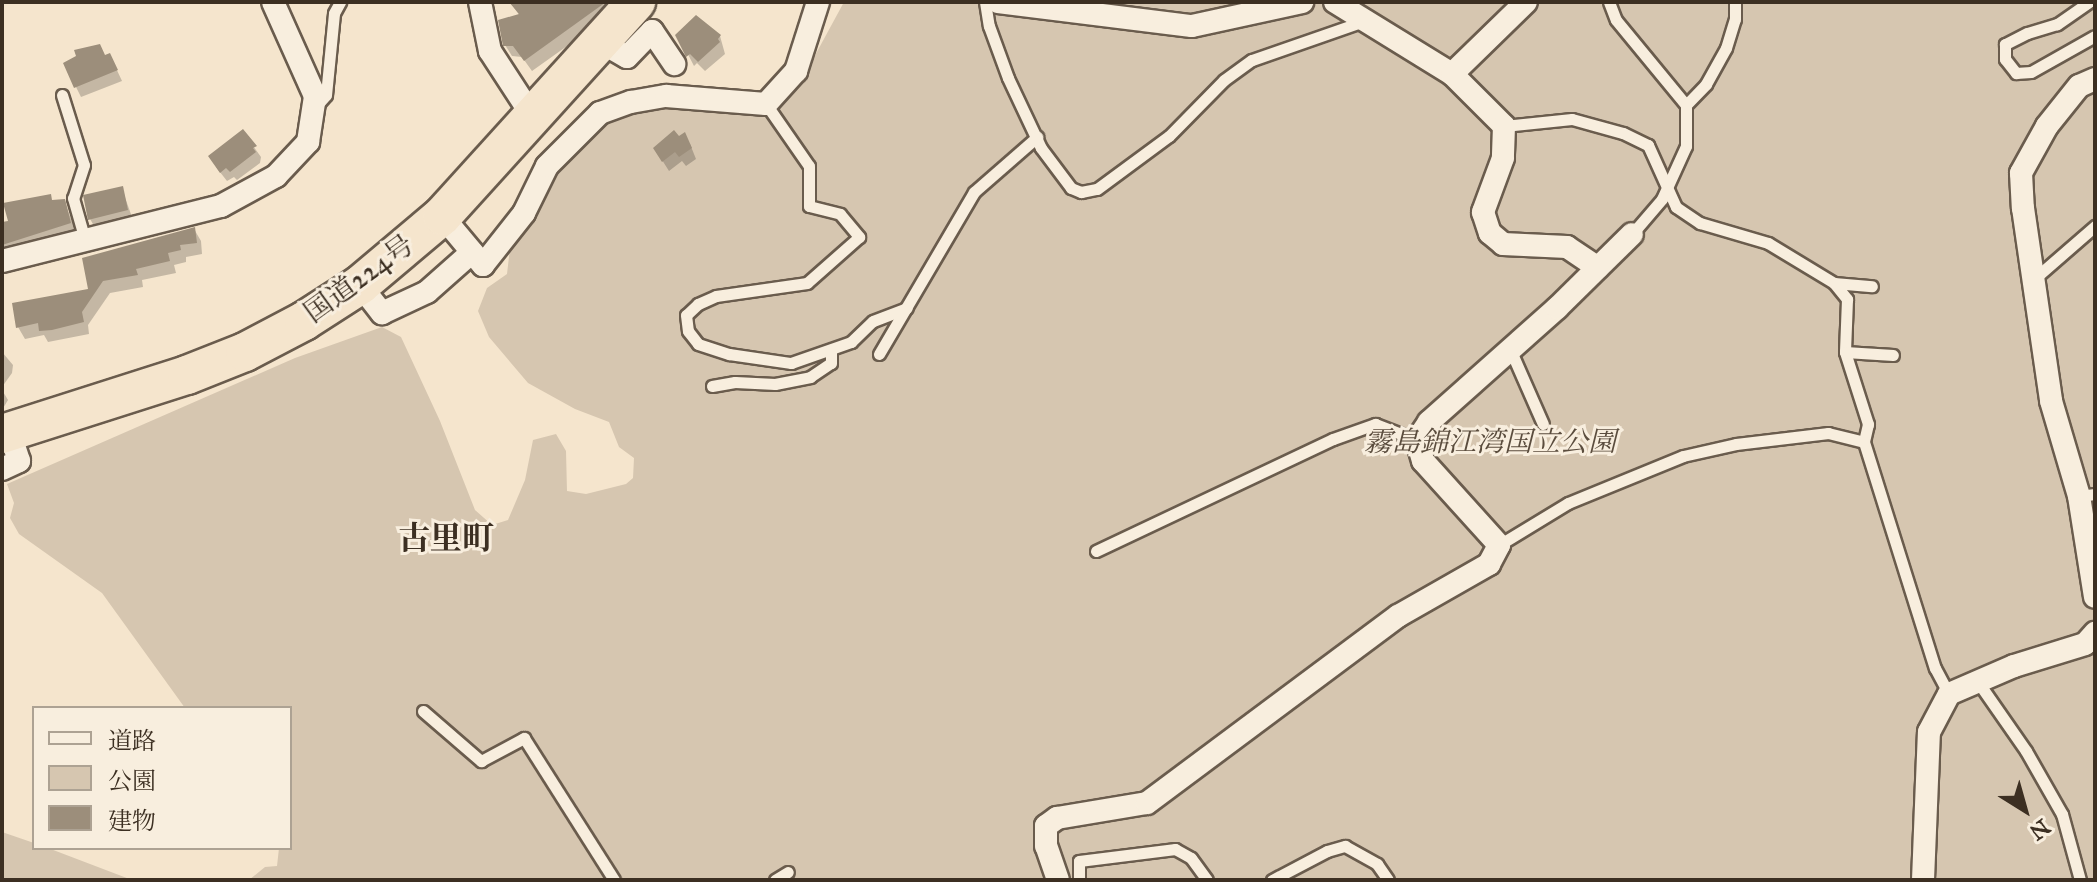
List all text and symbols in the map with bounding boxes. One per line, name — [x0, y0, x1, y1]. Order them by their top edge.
street label: 国道224号 — [298, 228, 420, 330]
park label: 霧島錦江湾国立公園 — [1364, 425, 1616, 459]
district label: 古里町 — [398, 520, 494, 558]
legend — [32, 706, 292, 850]
text: 道路 — [108, 726, 156, 756]
text: 公園 — [108, 766, 156, 796]
north arrow — [1985, 770, 2065, 850]
text: 建物 — [108, 806, 156, 836]
text: N — [2024, 813, 2055, 846]

